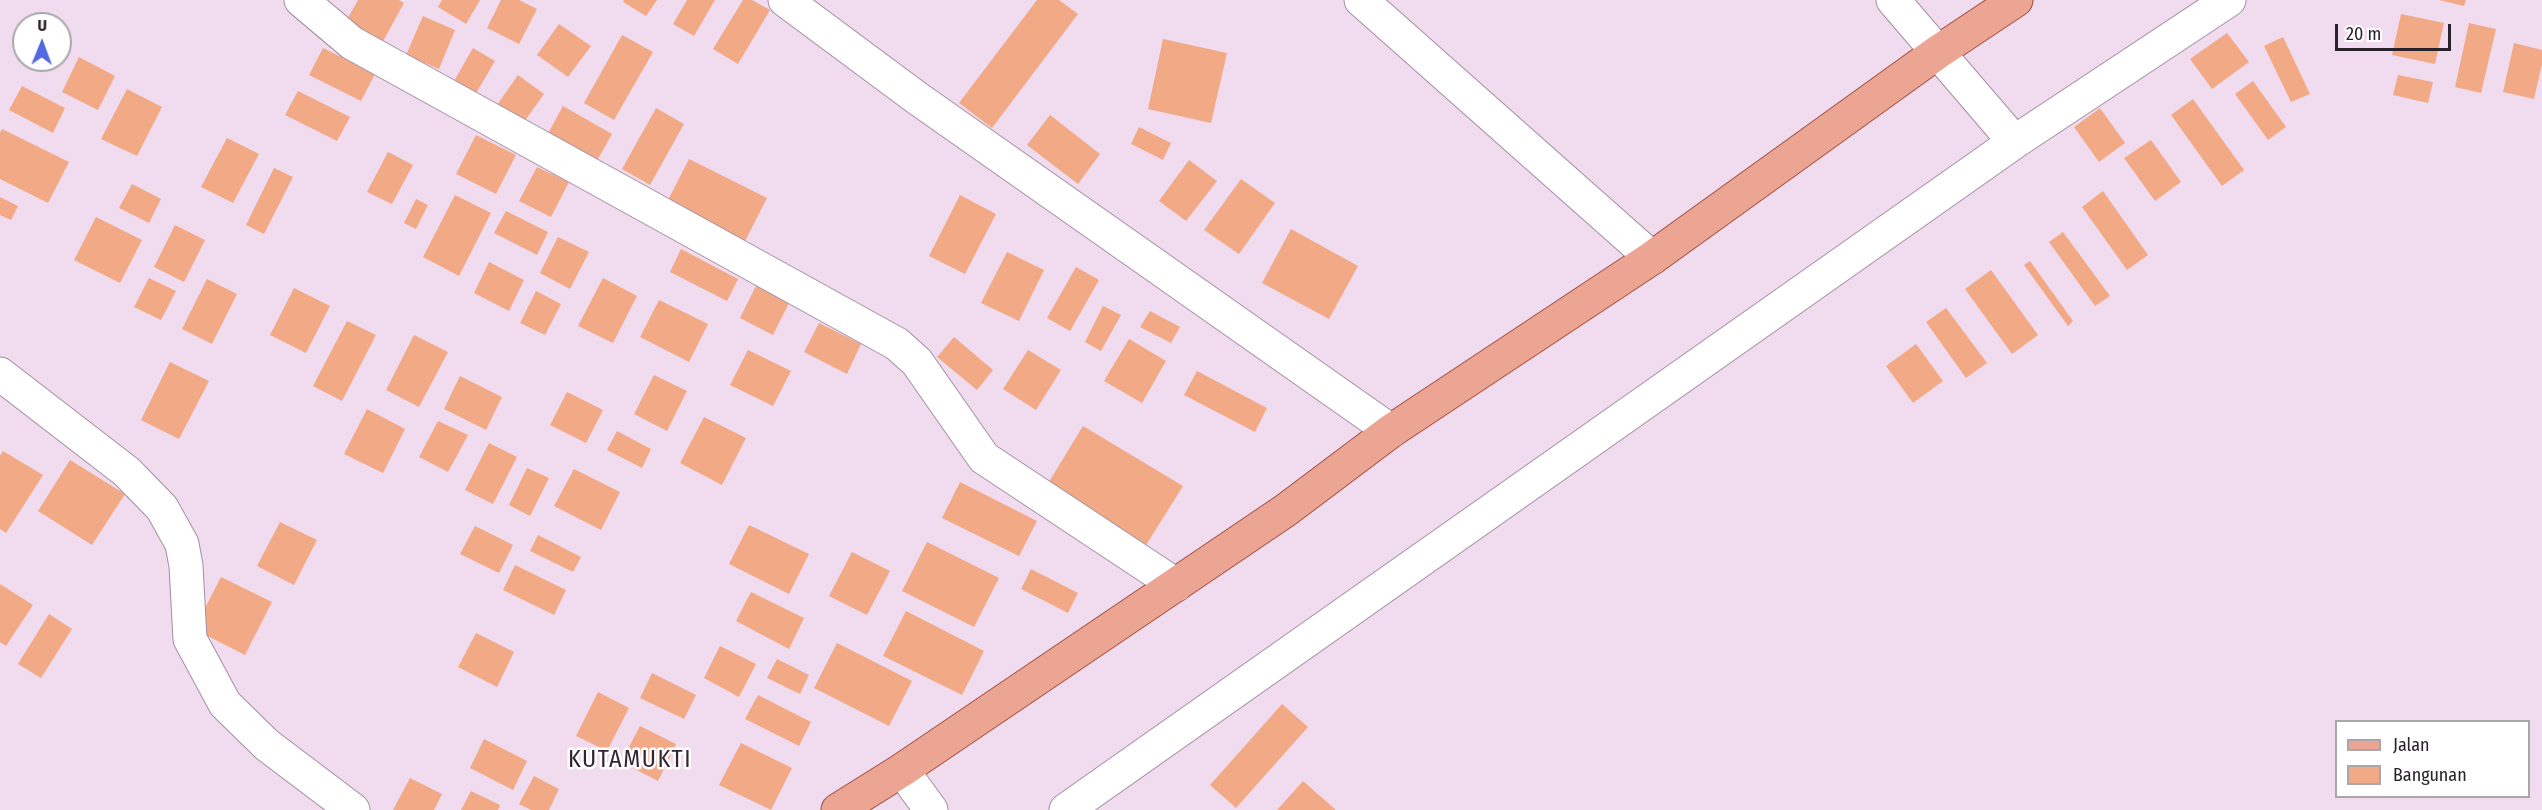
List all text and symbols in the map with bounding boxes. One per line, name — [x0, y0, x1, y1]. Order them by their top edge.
north arrow — [12, 12, 72, 72]
scale bar — [2338, 12, 2454, 50]
text: U — [37, 16, 47, 35]
text: 20 m — [2346, 23, 2381, 45]
legend — [2335, 720, 2530, 798]
text: Jalan — [2393, 734, 2430, 756]
district label: KUTAMUKTI — [568, 746, 692, 774]
text: Bangunan — [2393, 764, 2467, 786]

